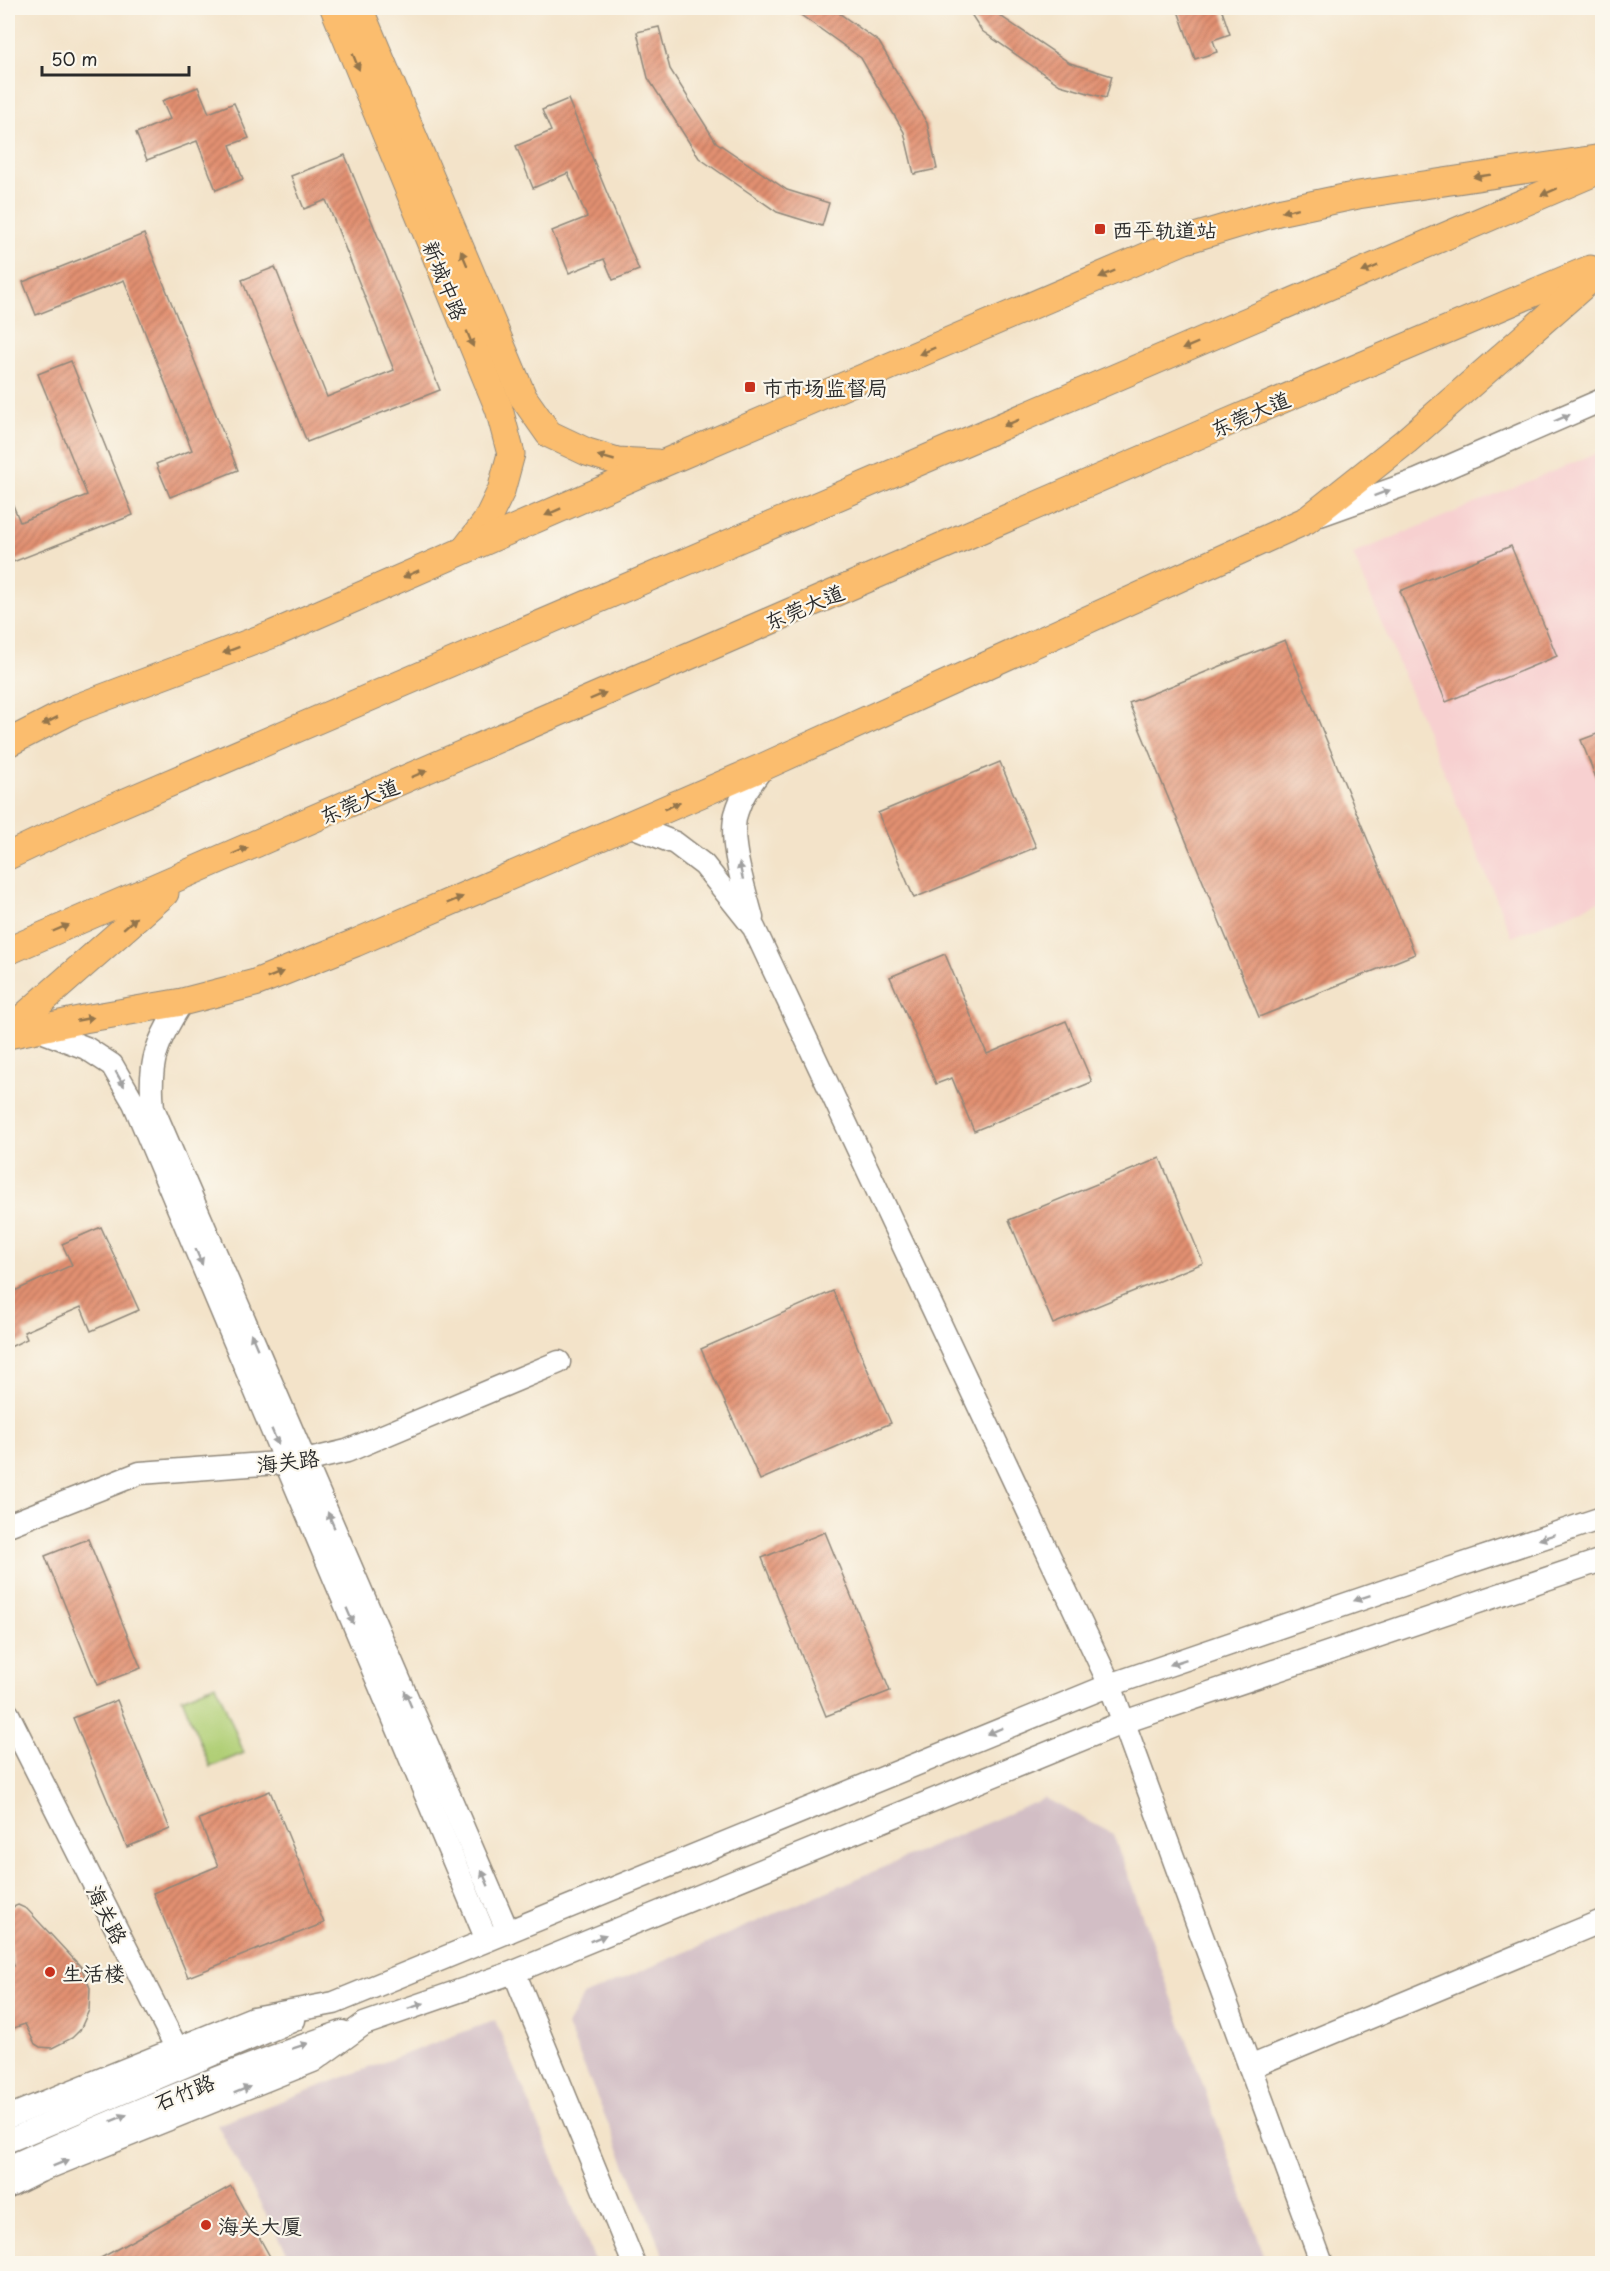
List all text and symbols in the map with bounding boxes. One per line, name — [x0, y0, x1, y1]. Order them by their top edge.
scale bar — [42, 39, 189, 77]
text: 50 m — [51, 45, 98, 72]
one-way arrow — [351, 53, 361, 71]
one-way arrow — [1473, 171, 1492, 180]
one-way arrow — [1539, 187, 1557, 197]
one-way arrow — [1281, 205, 1300, 215]
place label: 西平轨道站 — [1112, 213, 1217, 245]
marker: 西平轨道站 — [1093, 222, 1107, 236]
street label: 新城中路 — [415, 235, 477, 325]
one-way arrow — [459, 249, 468, 267]
one-way arrow — [1360, 264, 1378, 274]
one-way arrow — [1097, 269, 1115, 279]
one-way arrow — [466, 330, 475, 348]
one-way arrow — [1181, 341, 1199, 351]
one-way arrow — [919, 346, 936, 355]
place label: 市市场监督局 — [762, 371, 888, 403]
marker: 市市场监督局 — [743, 380, 757, 394]
street label: 东莞大道 — [1205, 382, 1295, 444]
one-way arrow — [1553, 412, 1571, 422]
one-way arrow — [1002, 418, 1020, 428]
one-way arrow — [597, 453, 615, 462]
one-way arrow — [1373, 487, 1391, 497]
one-way arrow — [543, 507, 561, 517]
one-way arrow — [401, 569, 419, 579]
street label: 东莞大道 — [759, 575, 849, 637]
one-way arrow — [222, 645, 240, 655]
one-way arrow — [589, 691, 607, 700]
one-way arrow — [41, 716, 58, 726]
street label: 东莞大道 — [314, 769, 404, 831]
one-way arrow — [411, 769, 428, 778]
one-way arrow — [664, 801, 682, 811]
one-way arrow — [232, 847, 249, 856]
one-way arrow — [735, 862, 745, 880]
one-way arrow — [446, 895, 464, 905]
one-way arrow — [123, 916, 138, 930]
one-way arrow — [53, 923, 71, 933]
one-way arrow — [266, 970, 284, 979]
one-way arrow — [76, 1014, 95, 1023]
one-way arrow — [114, 1071, 125, 1087]
one-way arrow — [195, 1248, 204, 1266]
one-way arrow — [249, 1331, 259, 1349]
one-way arrow — [270, 1428, 279, 1445]
street label: 海关路 — [255, 1440, 321, 1480]
one-way arrow — [326, 1511, 335, 1529]
one-way arrow — [1538, 1532, 1556, 1542]
one-way arrow — [1353, 1594, 1371, 1604]
one-way arrow — [345, 1608, 355, 1626]
one-way arrow — [1168, 1657, 1186, 1667]
one-way arrow — [403, 1690, 412, 1708]
one-way arrow — [986, 1726, 1004, 1736]
one-way arrow — [480, 1869, 489, 1887]
street label: 海关路 — [79, 1879, 137, 1949]
one-way arrow — [590, 1933, 608, 1943]
place label: 生活楼 — [62, 1956, 125, 1988]
marker: 生活楼 — [43, 1965, 57, 1979]
one-way arrow — [407, 2001, 425, 2011]
one-way arrow — [291, 2041, 309, 2051]
street label: 石竹路 — [149, 2064, 219, 2118]
one-way arrow — [233, 2085, 251, 2095]
one-way arrow — [110, 2113, 128, 2123]
one-way arrow — [52, 2158, 70, 2168]
place label: 海关大厦 — [218, 2209, 302, 2241]
marker: 海关大厦 — [199, 2218, 213, 2232]

